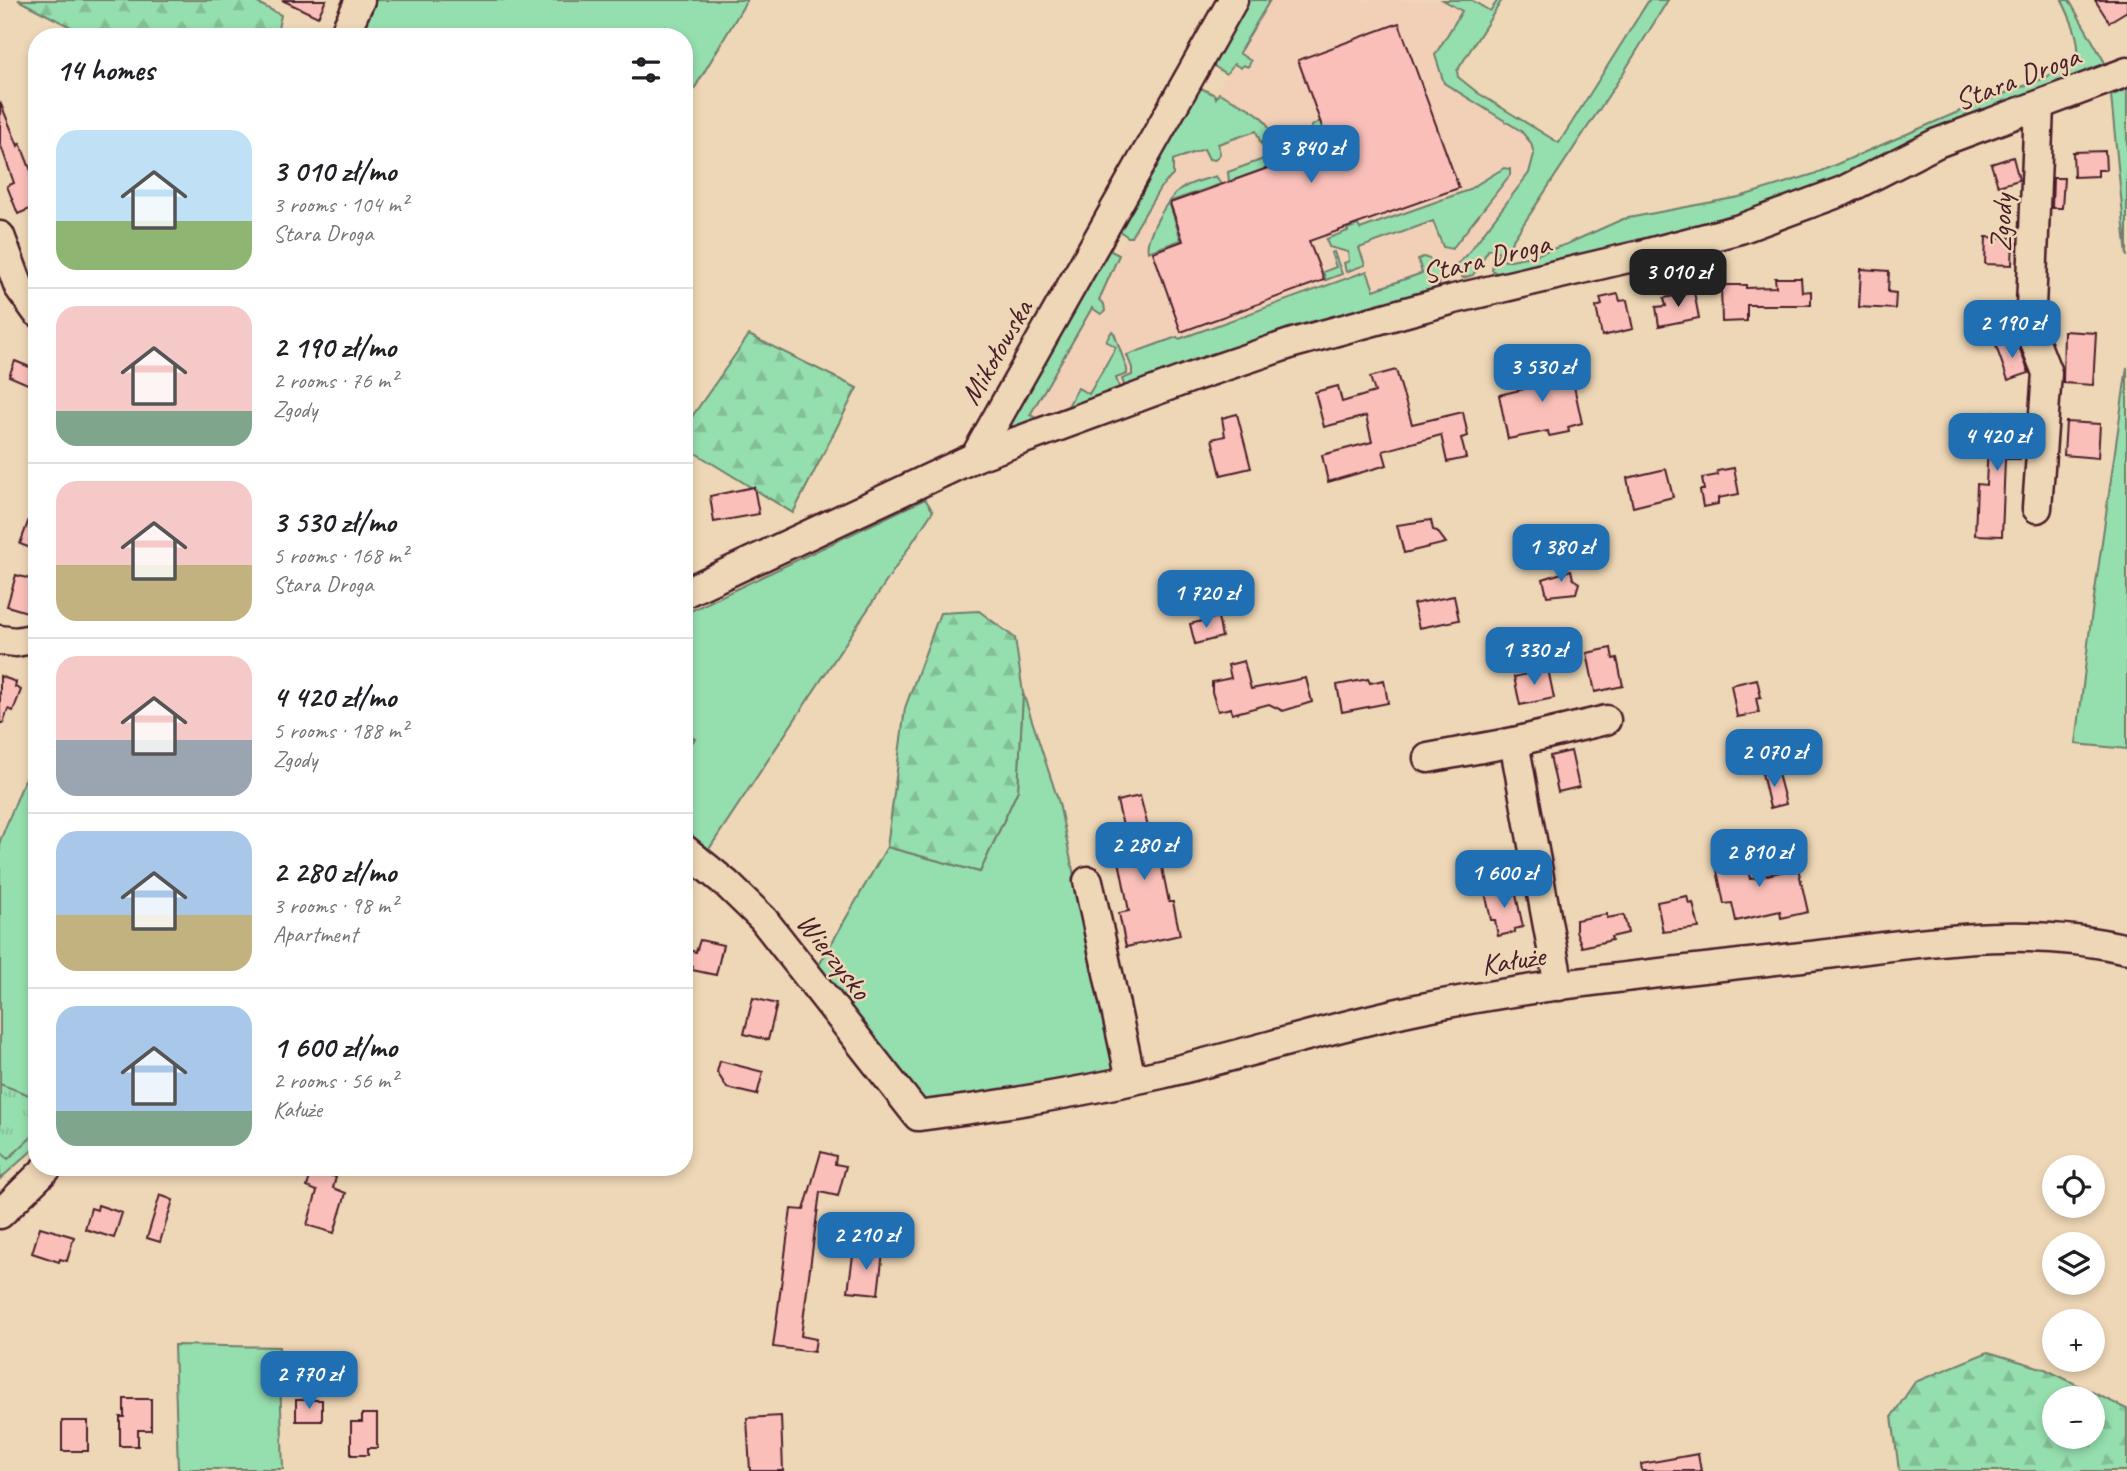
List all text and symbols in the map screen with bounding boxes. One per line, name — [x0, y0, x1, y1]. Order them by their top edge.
street label: Stara Droga — [1949, 36, 2087, 119]
text: 14 homes — [56, 51, 154, 89]
icon: filters — [627, 51, 665, 89]
pin: 3 840 zł — [1239, 125, 1383, 185]
text: 3 840 zł — [1279, 133, 1343, 162]
text: 3 010 zł/mo — [273, 152, 396, 190]
icon: home — [112, 158, 196, 242]
text: 3 rooms · 104 m² — [273, 190, 408, 219]
street label: Zgody — [1981, 191, 2021, 253]
text: Stara Droga — [273, 219, 373, 248]
street label: Stara Droga — [1418, 223, 1556, 292]
pin: 3 010 zł — [1606, 250, 1750, 309]
text: 3 010 zł — [1646, 257, 1710, 286]
street label: Mikołowska — [951, 291, 1042, 411]
pin: 2 190 zł — [1940, 300, 2084, 360]
text: 2 190 zł — [1980, 308, 2044, 337]
text: 2 190 zł/mo — [273, 328, 396, 366]
icon: home — [112, 334, 196, 418]
pin: 3 530 zł — [1470, 344, 1614, 404]
text: 3 530 zł — [1510, 352, 1574, 381]
text: 2 rooms · 76 m² — [273, 366, 397, 395]
text: Zgody — [273, 395, 317, 424]
pin: 4 420 zł — [1925, 414, 2069, 473]
text: 4 420 zł — [1965, 421, 2029, 450]
text: 3 530 zł/mo — [273, 503, 396, 541]
icon: home — [112, 509, 196, 593]
pin: 1 380 zł — [1489, 524, 1633, 584]
text: 1 380 zł — [1529, 532, 1593, 561]
text: 5 rooms · 168 m² — [273, 541, 408, 570]
text: Stara Droga — [273, 570, 373, 599]
pin: 1 720 zł — [1134, 570, 1278, 630]
text: 1 720 zł — [1174, 578, 1238, 607]
pin: 1 330 zł — [1462, 628, 1606, 687]
text: 1 330 zł — [1502, 635, 1566, 664]
text: 4 420 zł/mo — [273, 678, 396, 716]
icon: home — [112, 684, 196, 768]
text: 5 rooms · 188 m² — [273, 716, 408, 745]
pin: 2 070 zł — [1702, 730, 1846, 789]
text: 2 070 zł — [1742, 737, 1806, 766]
text: Zgody — [273, 745, 317, 774]
pin: 2 280 zł — [1072, 822, 1216, 882]
text: 2 280 zł — [1112, 830, 1176, 859]
pin: 2 810 zł — [1687, 830, 1831, 889]
text: 2 810 zł — [1727, 837, 1791, 866]
pin: 1 600 zł — [1432, 850, 1576, 910]
text: 2 280 zł/mo — [273, 853, 396, 891]
text: 1 600 zł — [1471, 858, 1537, 887]
icon: home — [112, 859, 196, 943]
text: 3 rooms · 98 m² — [273, 891, 397, 920]
street label: Wierzysko — [788, 905, 881, 1008]
text: Apartment — [273, 920, 358, 949]
street label: Kałuże — [1478, 936, 1550, 984]
text: 1 600 zł/mo — [273, 1028, 397, 1066]
icon: home — [112, 1034, 196, 1118]
text: 2 rooms · 56 m² — [273, 1066, 397, 1095]
text: Kałuże — [273, 1095, 322, 1124]
map controls — [2042, 1155, 2105, 1449]
button: locate — [2042, 1155, 2105, 1218]
pin: 2 210 zł — [794, 1212, 938, 1272]
text: 2 210 zł — [834, 1220, 898, 1249]
button: layers — [2042, 1232, 2105, 1295]
button: + — [2042, 1309, 2105, 1372]
pin: 2 770 zł — [237, 1352, 381, 1411]
text: 2 770 zł — [277, 1359, 341, 1388]
button: − — [2042, 1386, 2105, 1449]

